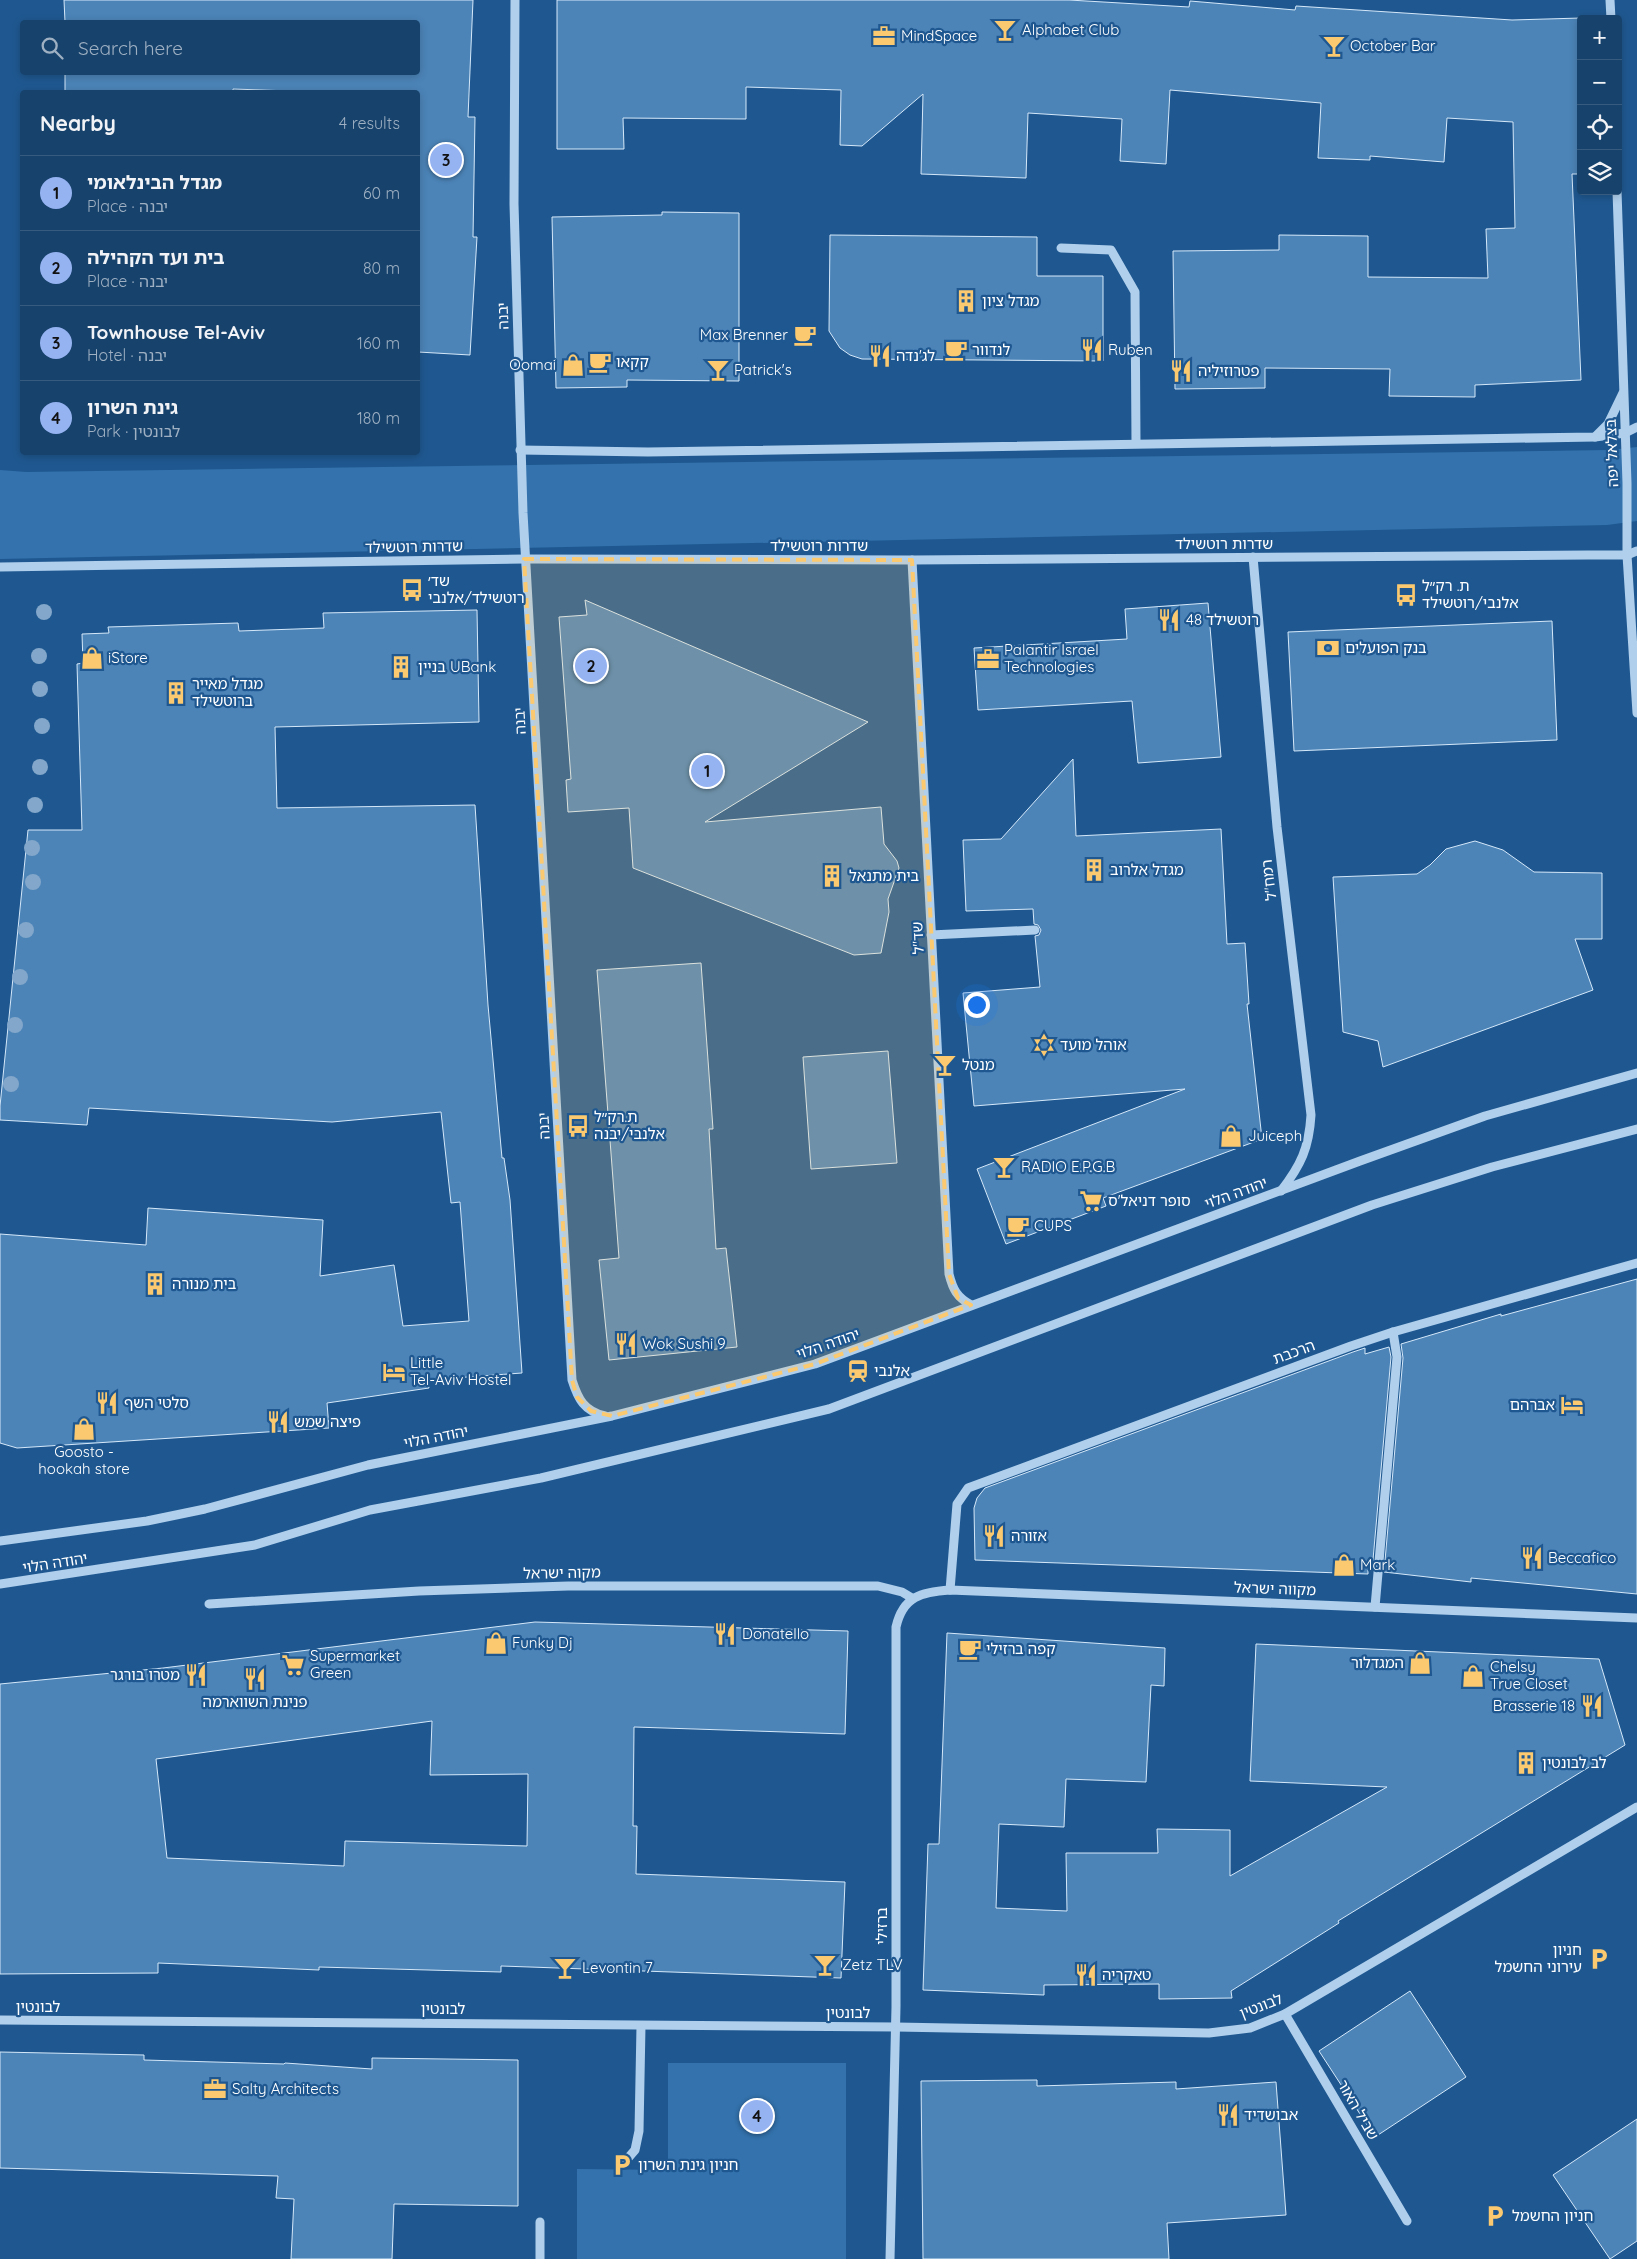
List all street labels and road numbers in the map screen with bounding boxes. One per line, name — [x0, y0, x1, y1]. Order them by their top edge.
street label: יבנה — [493, 302, 512, 330]
street label: בצלאל יפה — [1601, 418, 1622, 488]
street label: שדרות רוטשילד — [1175, 534, 1273, 553]
street label: שדרות רוטשילד — [365, 536, 463, 557]
street label: שדרות רוטשילד — [770, 536, 868, 555]
street label: יבנה — [509, 707, 530, 735]
street label: רמח"ל — [1257, 858, 1280, 902]
street label: שד"ל — [907, 921, 928, 955]
street label: יבנה — [533, 1112, 554, 1140]
street label: יהודה הלוי — [1202, 1172, 1270, 1213]
street label: יהודה הלוי — [794, 1324, 862, 1363]
street label: הרכבת — [1270, 1335, 1318, 1368]
street label: יהודה הלוי — [402, 1421, 470, 1452]
street label: יהודה הלוי — [21, 1548, 89, 1577]
street label: מקוה ישראל — [523, 1562, 601, 1583]
street label: מקווה ישראל — [1234, 1578, 1316, 1599]
street label: ברזילי — [872, 1907, 891, 1945]
street label: לבונטין — [1237, 1989, 1285, 2022]
street label: לבונטין — [16, 1997, 60, 2016]
street label: לבונטין — [421, 1999, 465, 2018]
street label: לבונטין — [826, 2003, 870, 2022]
street label: שביל האור — [1334, 2076, 1383, 2143]

